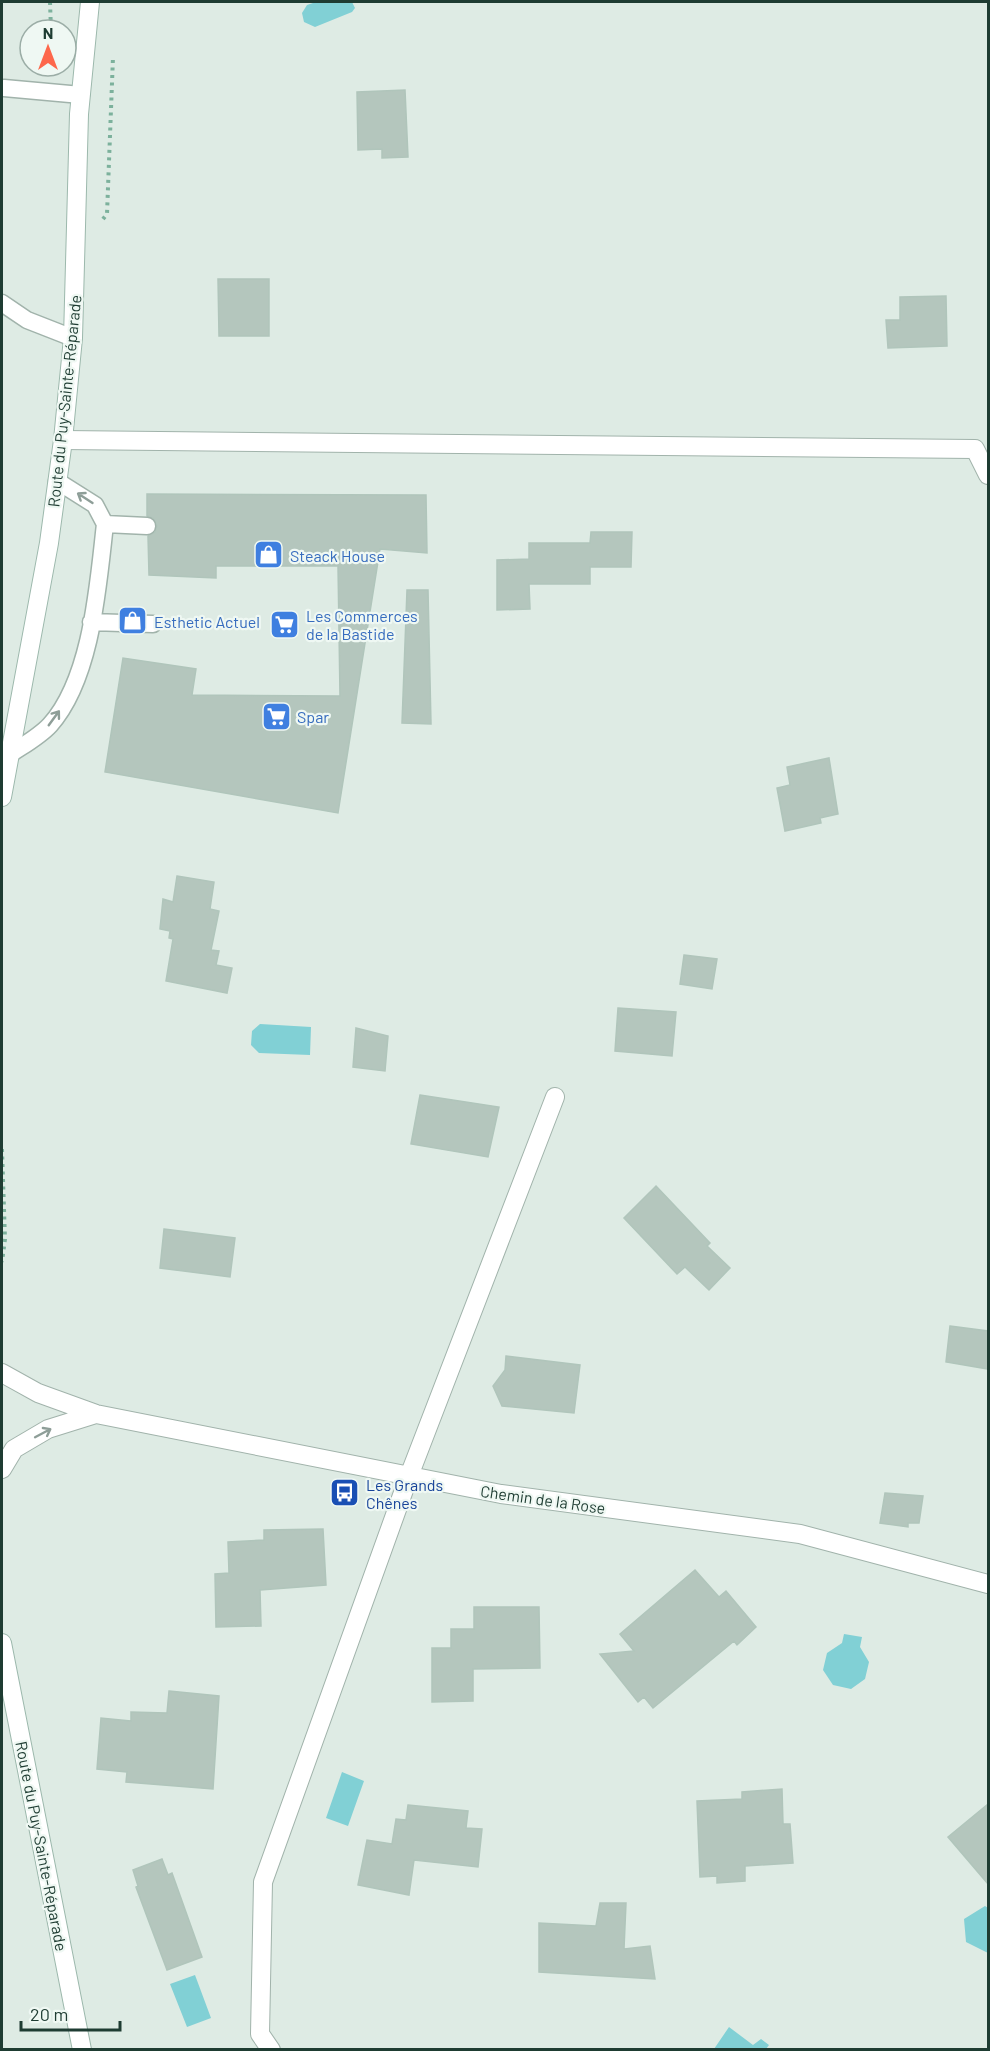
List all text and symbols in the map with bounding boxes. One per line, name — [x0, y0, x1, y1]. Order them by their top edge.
north arrow — [18, 18, 78, 78]
text: N — [43, 23, 53, 42]
street label: Route du Puy-Sainte-Réparade — [43, 294, 85, 508]
one-way arrow — [76, 492, 93, 505]
shop icon: Steack House — [253, 539, 285, 571]
place label: Steack House — [290, 546, 385, 565]
shop icon: Esthetic Actuel — [117, 605, 149, 637]
place label: Les Commerces de la Bastide — [306, 606, 418, 643]
supermarket icon: Les Commerces de la Bastide — [269, 608, 301, 640]
place label: Esthetic Actuel — [154, 612, 260, 631]
supermarket icon: Spar — [260, 700, 292, 732]
place label: Spar — [297, 707, 329, 726]
one-way arrow — [48, 711, 60, 727]
one-way arrow — [34, 1427, 51, 1439]
place label: Les Grands Chênes — [366, 1475, 443, 1512]
bus stop icon: Les Grands Chênes — [329, 1477, 361, 1509]
street label: Chemin de la Rose — [479, 1481, 607, 1517]
street label: Route du Puy-Sainte-Réparade — [12, 1739, 72, 1953]
scale bar — [21, 1994, 120, 2032]
text: 20 m — [30, 2003, 68, 2025]

